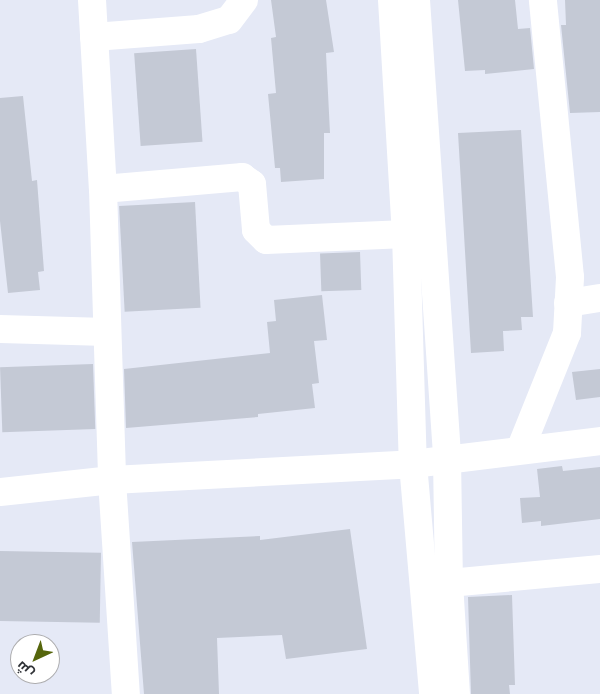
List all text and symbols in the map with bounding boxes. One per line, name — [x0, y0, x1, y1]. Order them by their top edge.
north arrow — [10, 634, 60, 684]
text: ش — [12, 657, 38, 683]

